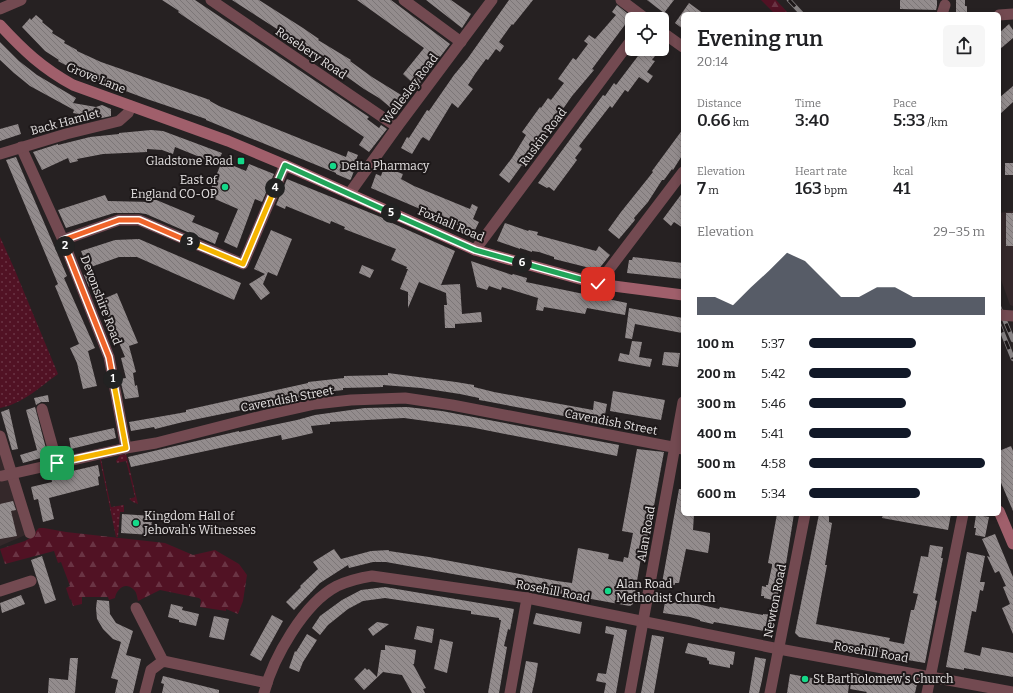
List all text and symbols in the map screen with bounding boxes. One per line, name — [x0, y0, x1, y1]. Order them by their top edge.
map controls — [625, 12, 669, 56]
button: locate — [625, 12, 669, 56]
street label: Rosebery Road — [273, 24, 349, 82]
text: Evening run — [697, 25, 823, 52]
button: share — [943, 25, 985, 67]
street label: Wellesley Road — [379, 51, 441, 127]
text: 20:14 — [697, 54, 728, 69]
street label: Grove Lane — [64, 60, 128, 96]
text: Distance — [697, 97, 742, 110]
text: Time — [795, 97, 821, 110]
text: Pace — [893, 97, 917, 110]
street label: Ruskin Road — [517, 105, 569, 169]
street label: Back Hamlet — [29, 106, 102, 138]
text: 0.66 — [697, 110, 730, 131]
text: 3:40 — [795, 110, 830, 131]
text: 5:33 — [893, 110, 925, 131]
text: km — [730, 116, 749, 129]
text: /km — [925, 116, 948, 129]
place label: Gladstone Road — [146, 154, 233, 168]
marker: Gladstone Road — [236, 156, 246, 166]
place label: Delta Pharmacy — [341, 159, 430, 173]
marker: Delta Pharmacy — [328, 161, 338, 171]
text: Elevation — [697, 165, 745, 178]
text: Heart rate — [795, 165, 847, 178]
text: kcal — [893, 165, 913, 178]
place label: East of England CO-OP — [131, 173, 218, 201]
pin: 4 — [265, 178, 285, 198]
text: 7 — [697, 178, 706, 199]
text: 163 — [795, 178, 822, 199]
text: 41 — [893, 178, 910, 199]
text: 4 — [272, 181, 278, 194]
marker: East of England CO-OP — [220, 182, 230, 192]
text: m — [706, 184, 719, 197]
text: bpm — [822, 184, 847, 197]
pin: 5 — [381, 203, 401, 223]
street label: Foxhall Road — [416, 204, 486, 244]
text: 5 — [388, 206, 394, 219]
text: Elevation — [697, 224, 754, 239]
text: 29–35 m — [933, 224, 985, 239]
pin: 3 — [180, 232, 200, 252]
text: 3 — [187, 235, 193, 248]
pin: 2 — [55, 236, 75, 256]
text: 2 — [62, 239, 68, 252]
street label: Devonshire Road — [78, 253, 124, 347]
pin: 6 — [512, 253, 532, 273]
text: 6 — [519, 256, 525, 269]
pin — [581, 267, 615, 301]
icon: check — [587, 273, 609, 295]
text: 100 m — [697, 336, 734, 351]
text: 5:37 — [761, 336, 785, 351]
text: 200 m — [697, 366, 736, 381]
text: 5:42 — [761, 366, 785, 381]
pin: 1 — [103, 369, 123, 389]
text: 1 — [111, 372, 115, 385]
street label: Cavendish Street — [239, 383, 335, 415]
text: 300 m — [697, 396, 736, 411]
text: 5:46 — [761, 396, 786, 411]
street label: Cavendish Street — [563, 406, 659, 438]
text: 400 m — [697, 426, 736, 441]
text: 5:41 — [761, 426, 784, 441]
pin — [40, 446, 74, 480]
icon: arrive — [46, 452, 68, 474]
text: 500 m — [697, 456, 735, 471]
text: 4:58 — [761, 456, 786, 471]
text: 600 m — [697, 486, 736, 501]
text: 5:34 — [761, 486, 786, 501]
street label: Alan Road — [634, 505, 658, 563]
place label: Kingdom Hall of Jehovah's Witnesses — [143, 509, 256, 537]
marker: Kingdom Hall of Jehovah's Witnesses — [131, 518, 141, 528]
street label: Newton Road — [761, 563, 789, 639]
street label: Rosehill Road — [515, 577, 591, 605]
place label: Alan Road Methodist Church — [616, 577, 716, 605]
marker: Alan Road Methodist Church — [603, 586, 613, 596]
street label: Rosehill Road — [833, 639, 909, 665]
place label: St Bartholomew's Church — [813, 672, 954, 686]
marker: St Bartholomew's Church — [800, 674, 810, 684]

